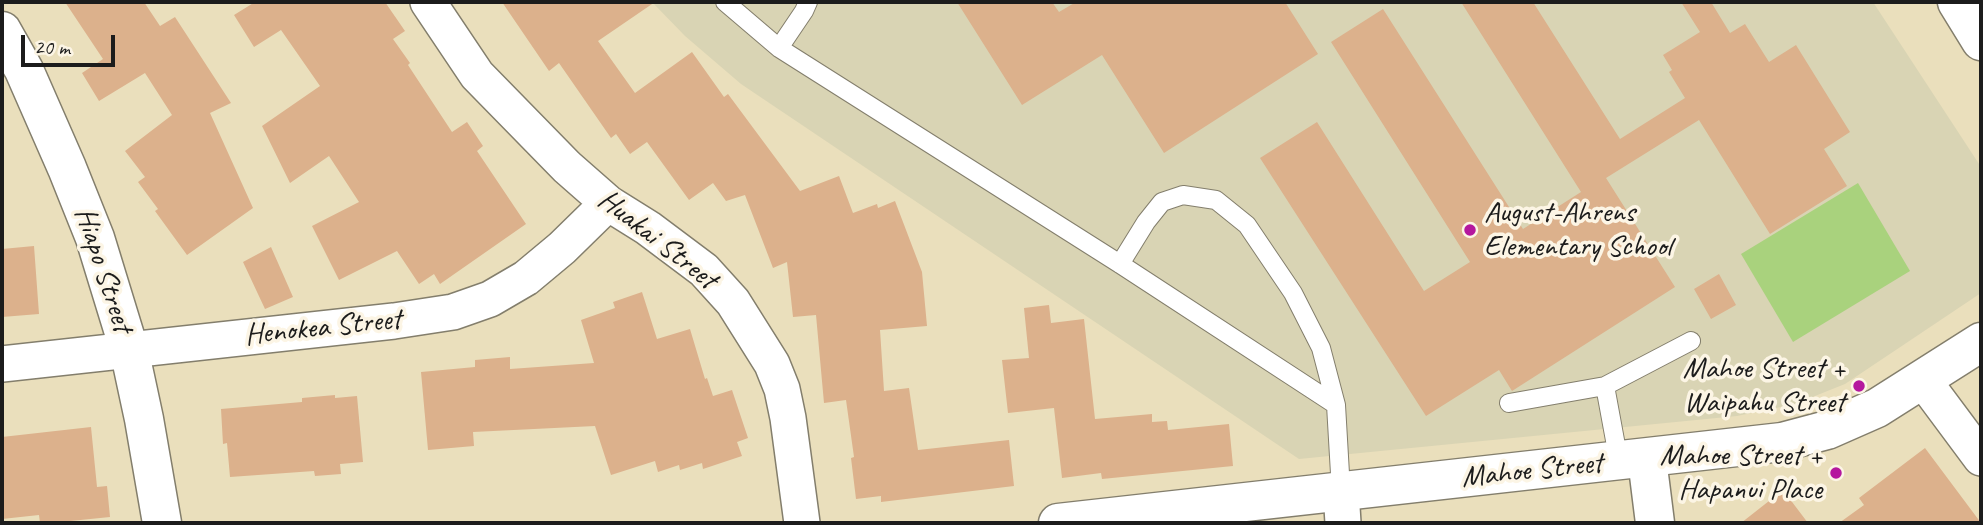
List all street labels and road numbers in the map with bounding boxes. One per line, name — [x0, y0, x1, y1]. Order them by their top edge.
street label: Huakai Street — [590, 182, 724, 298]
street label: Hiapo Street — [66, 203, 140, 337]
street label: Henokea Street — [243, 302, 403, 354]
street label: Mahoe Street — [1460, 446, 1604, 496]

